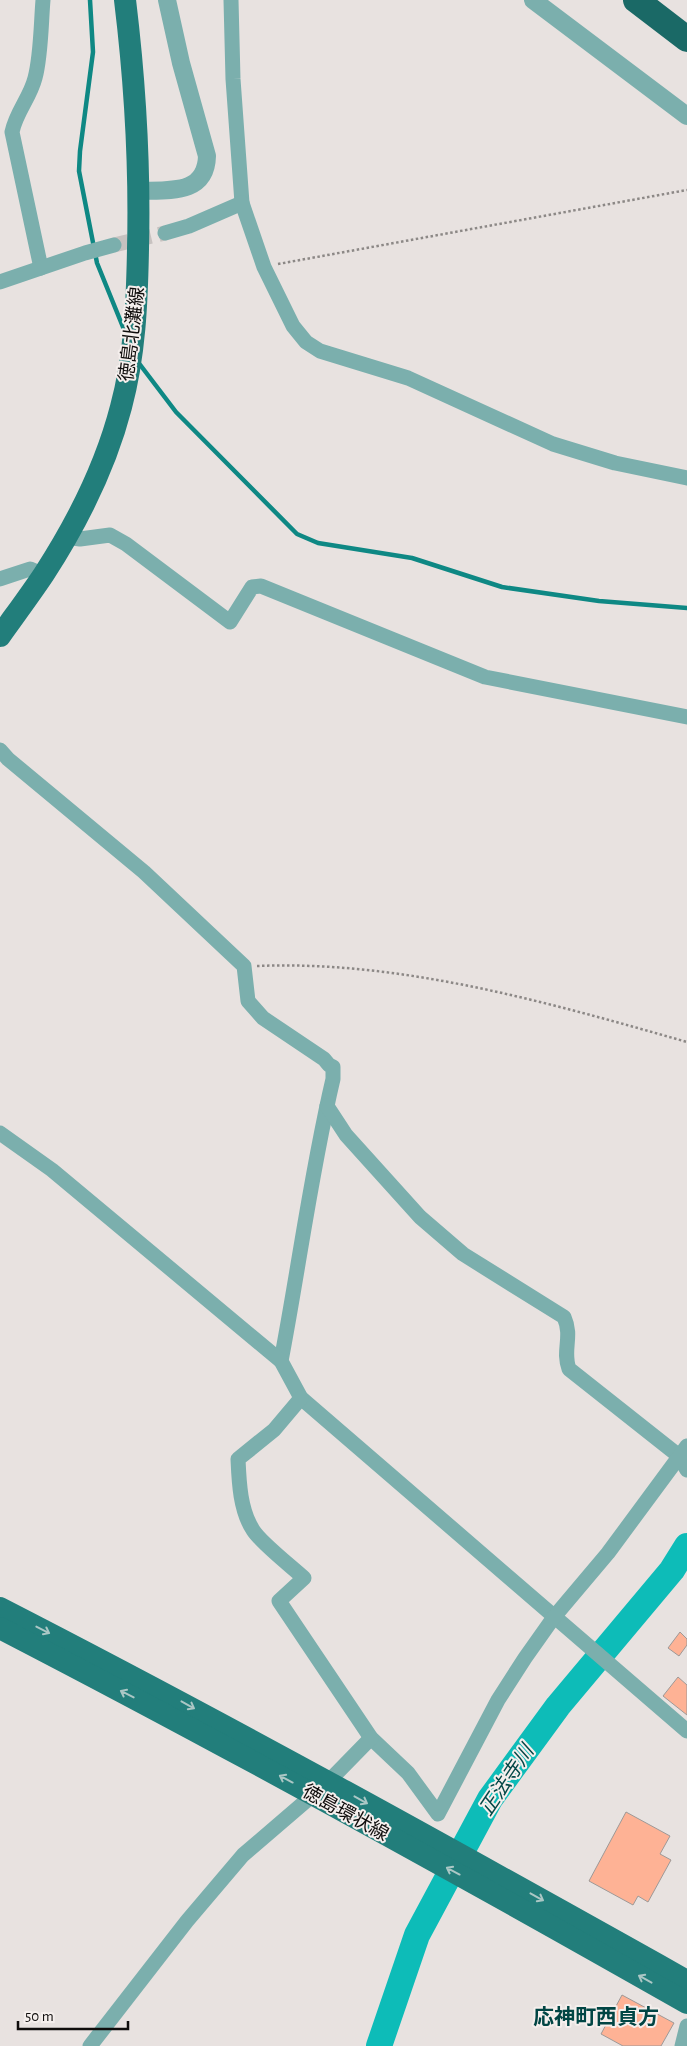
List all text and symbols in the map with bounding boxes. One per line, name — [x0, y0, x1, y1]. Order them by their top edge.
street label: 徳島北灘線 — [116, 286, 148, 382]
one-way arrow — [36, 1625, 51, 1635]
one-way arrow — [120, 1689, 135, 1699]
one-way arrow — [180, 1700, 195, 1710]
water label: 正法寺川 — [475, 1740, 539, 1819]
one-way arrow — [279, 1774, 294, 1783]
street label: 徳島環状線 — [299, 1781, 392, 1845]
one-way arrow — [353, 1796, 368, 1805]
one-way arrow — [446, 1866, 461, 1876]
one-way arrow — [529, 1892, 544, 1902]
one-way arrow — [637, 1974, 652, 1984]
scale bar — [18, 1998, 128, 2030]
district label: 応神町西貞方 — [533, 2005, 659, 2028]
text: 50 m — [25, 2009, 54, 2024]

